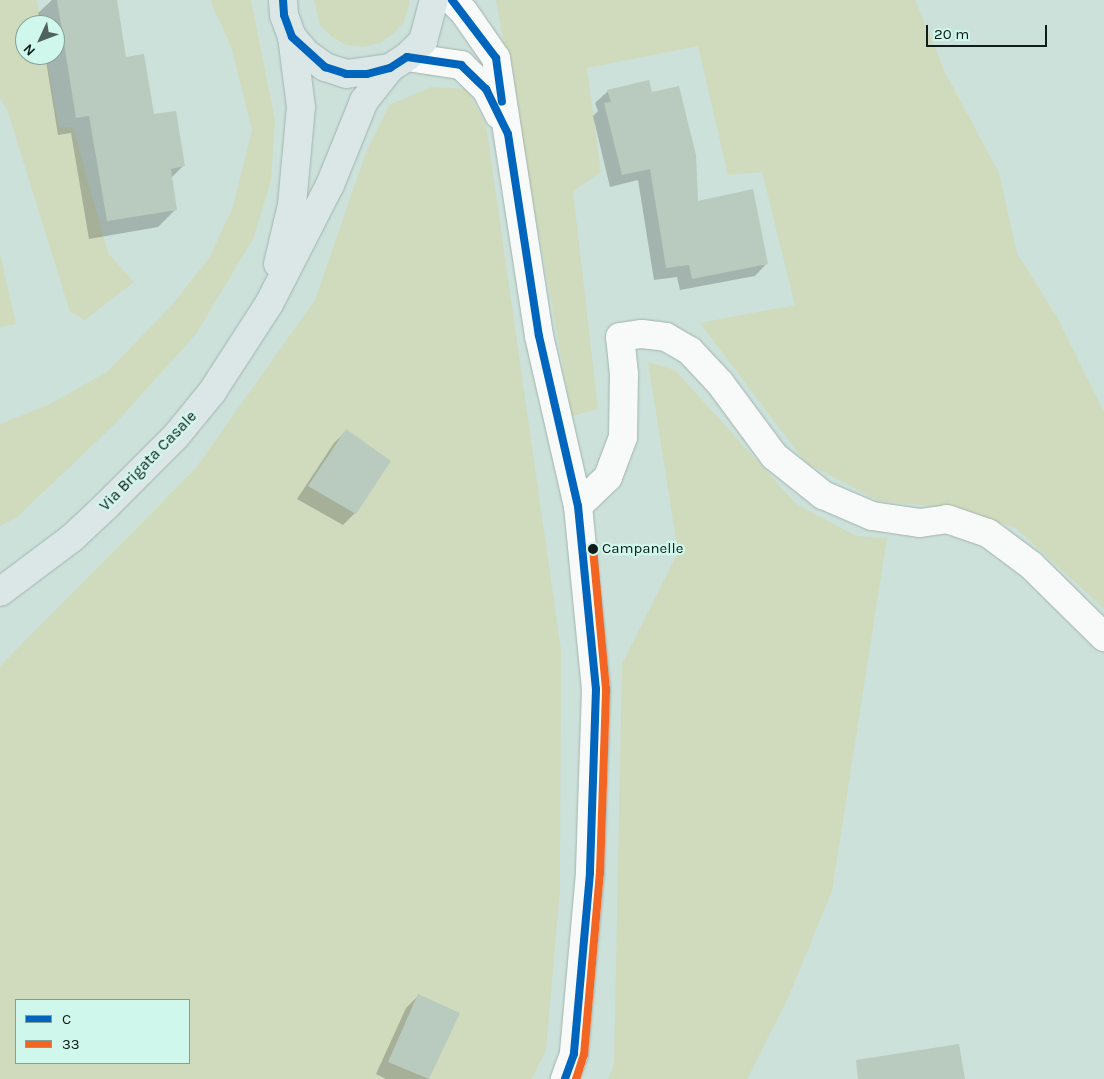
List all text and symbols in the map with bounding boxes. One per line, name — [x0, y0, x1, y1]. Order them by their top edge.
north arrow — [15, 15, 65, 65]
scale bar — [929, 15, 1050, 47]
text: 20 m — [934, 25, 969, 43]
text: N — [20, 40, 39, 59]
street label: Via Brigata Casale — [95, 407, 201, 515]
place label: Campanelle — [602, 540, 683, 558]
marker: Campanelle — [588, 544, 598, 554]
legend — [15, 999, 190, 1064]
text: C — [62, 1010, 71, 1028]
text: 33 — [62, 1035, 80, 1053]

